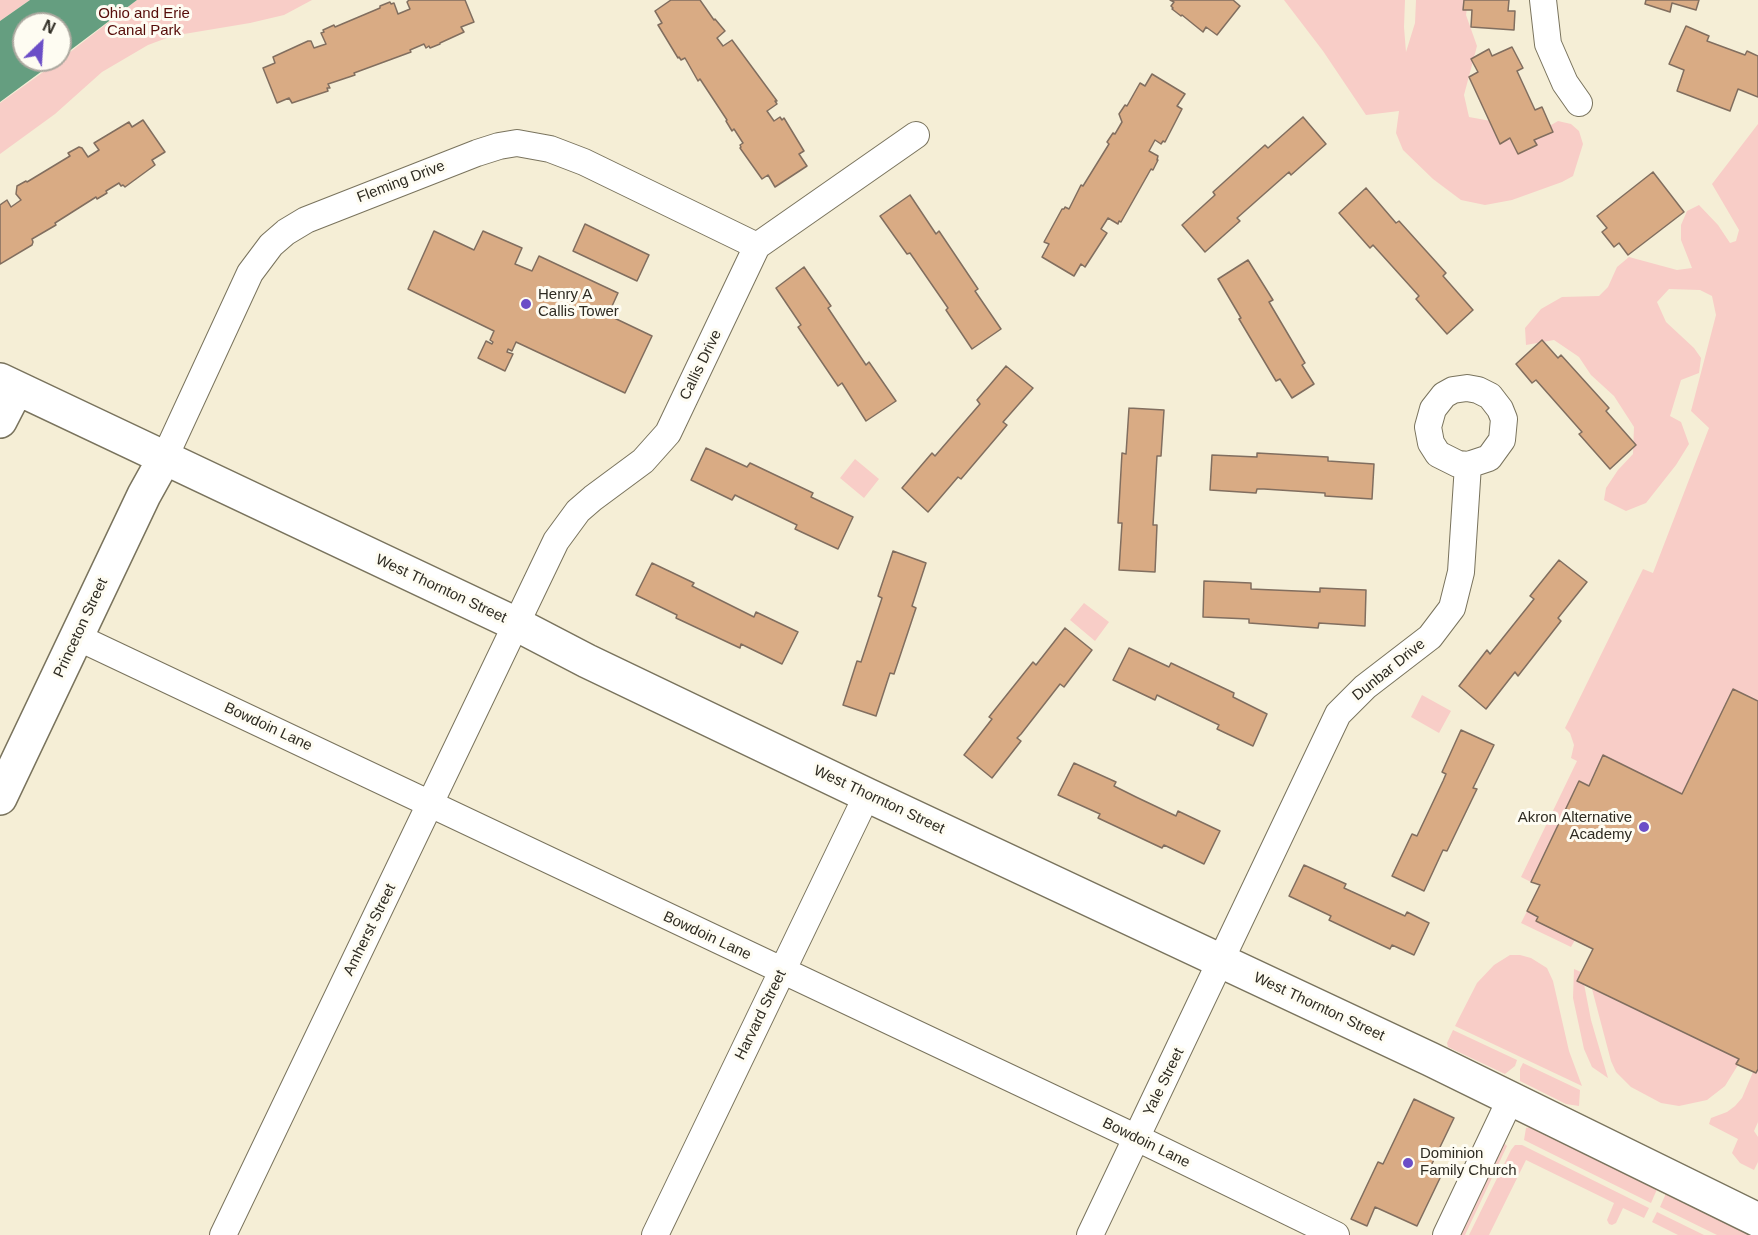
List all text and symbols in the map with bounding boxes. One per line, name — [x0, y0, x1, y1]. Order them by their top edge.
park label: Ohio and Erie Canal Park — [98, 5, 190, 40]
north arrow — [12, 12, 72, 72]
text: N — [40, 17, 58, 37]
street label: Fleming Drive — [355, 157, 447, 207]
place label: Henry A Callis Tower — [538, 286, 619, 321]
marker: Henry A Callis Tower — [519, 297, 533, 311]
street label: Callis Drive — [676, 327, 726, 403]
street label: West Thornton Street — [373, 551, 509, 627]
street label: Princeton Street — [50, 575, 112, 681]
street label: Dunbar Drive — [1349, 635, 1429, 705]
street label: Bowdoin Lane — [221, 699, 315, 755]
street label: West Thornton Street — [811, 762, 947, 838]
place label: Akron Alternative Academy — [1518, 809, 1632, 844]
marker: Akron Alternative Academy — [1637, 820, 1651, 834]
street label: Amherst Street — [340, 881, 400, 979]
street label: Bowdoin Lane — [660, 908, 754, 964]
street label: Harvard Street — [732, 967, 790, 1063]
street label: West Thornton Street — [1251, 969, 1387, 1045]
street label: Yale Street — [1140, 1045, 1188, 1119]
street label: Bowdoin Lane — [1099, 1114, 1193, 1172]
place label: Dominion Family Church — [1420, 1145, 1517, 1180]
marker: Dominion Family Church — [1401, 1156, 1415, 1170]

